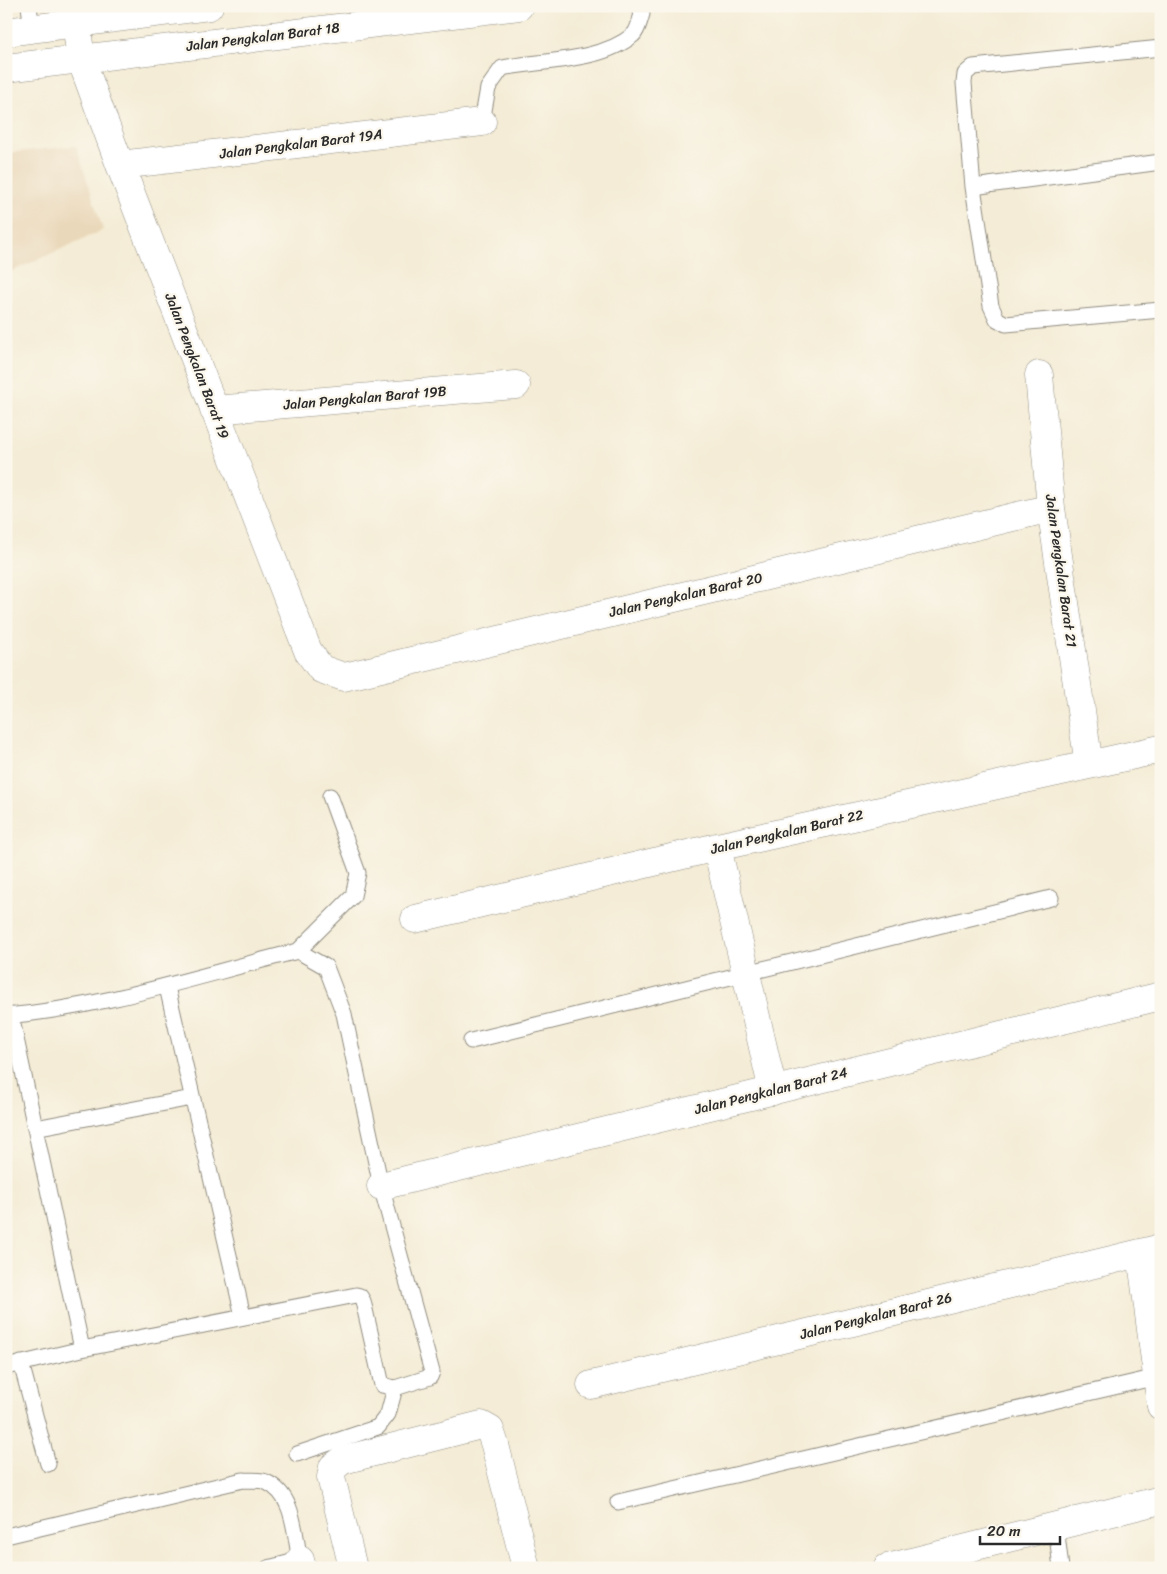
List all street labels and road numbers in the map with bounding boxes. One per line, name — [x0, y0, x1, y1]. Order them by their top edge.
street label: Jalan Pengkalan Barat 18 — [184, 15, 342, 59]
street label: Jalan Pengkalan Barat 19A — [217, 122, 384, 167]
street label: Jalan Pengkalan Barat 19 — [157, 288, 237, 443]
street label: Jalan Pengkalan Barat 19B — [281, 378, 448, 418]
street label: Jalan Pengkalan Barat 21 — [1038, 492, 1084, 649]
street label: Jalan Pengkalan Barat 20 — [606, 565, 765, 625]
street label: Jalan Pengkalan Barat 22 — [707, 802, 866, 862]
street label: Jalan Pengkalan Barat 24 — [691, 1060, 850, 1122]
street label: Jalan Pengkalan Barat 26 — [796, 1285, 955, 1347]

